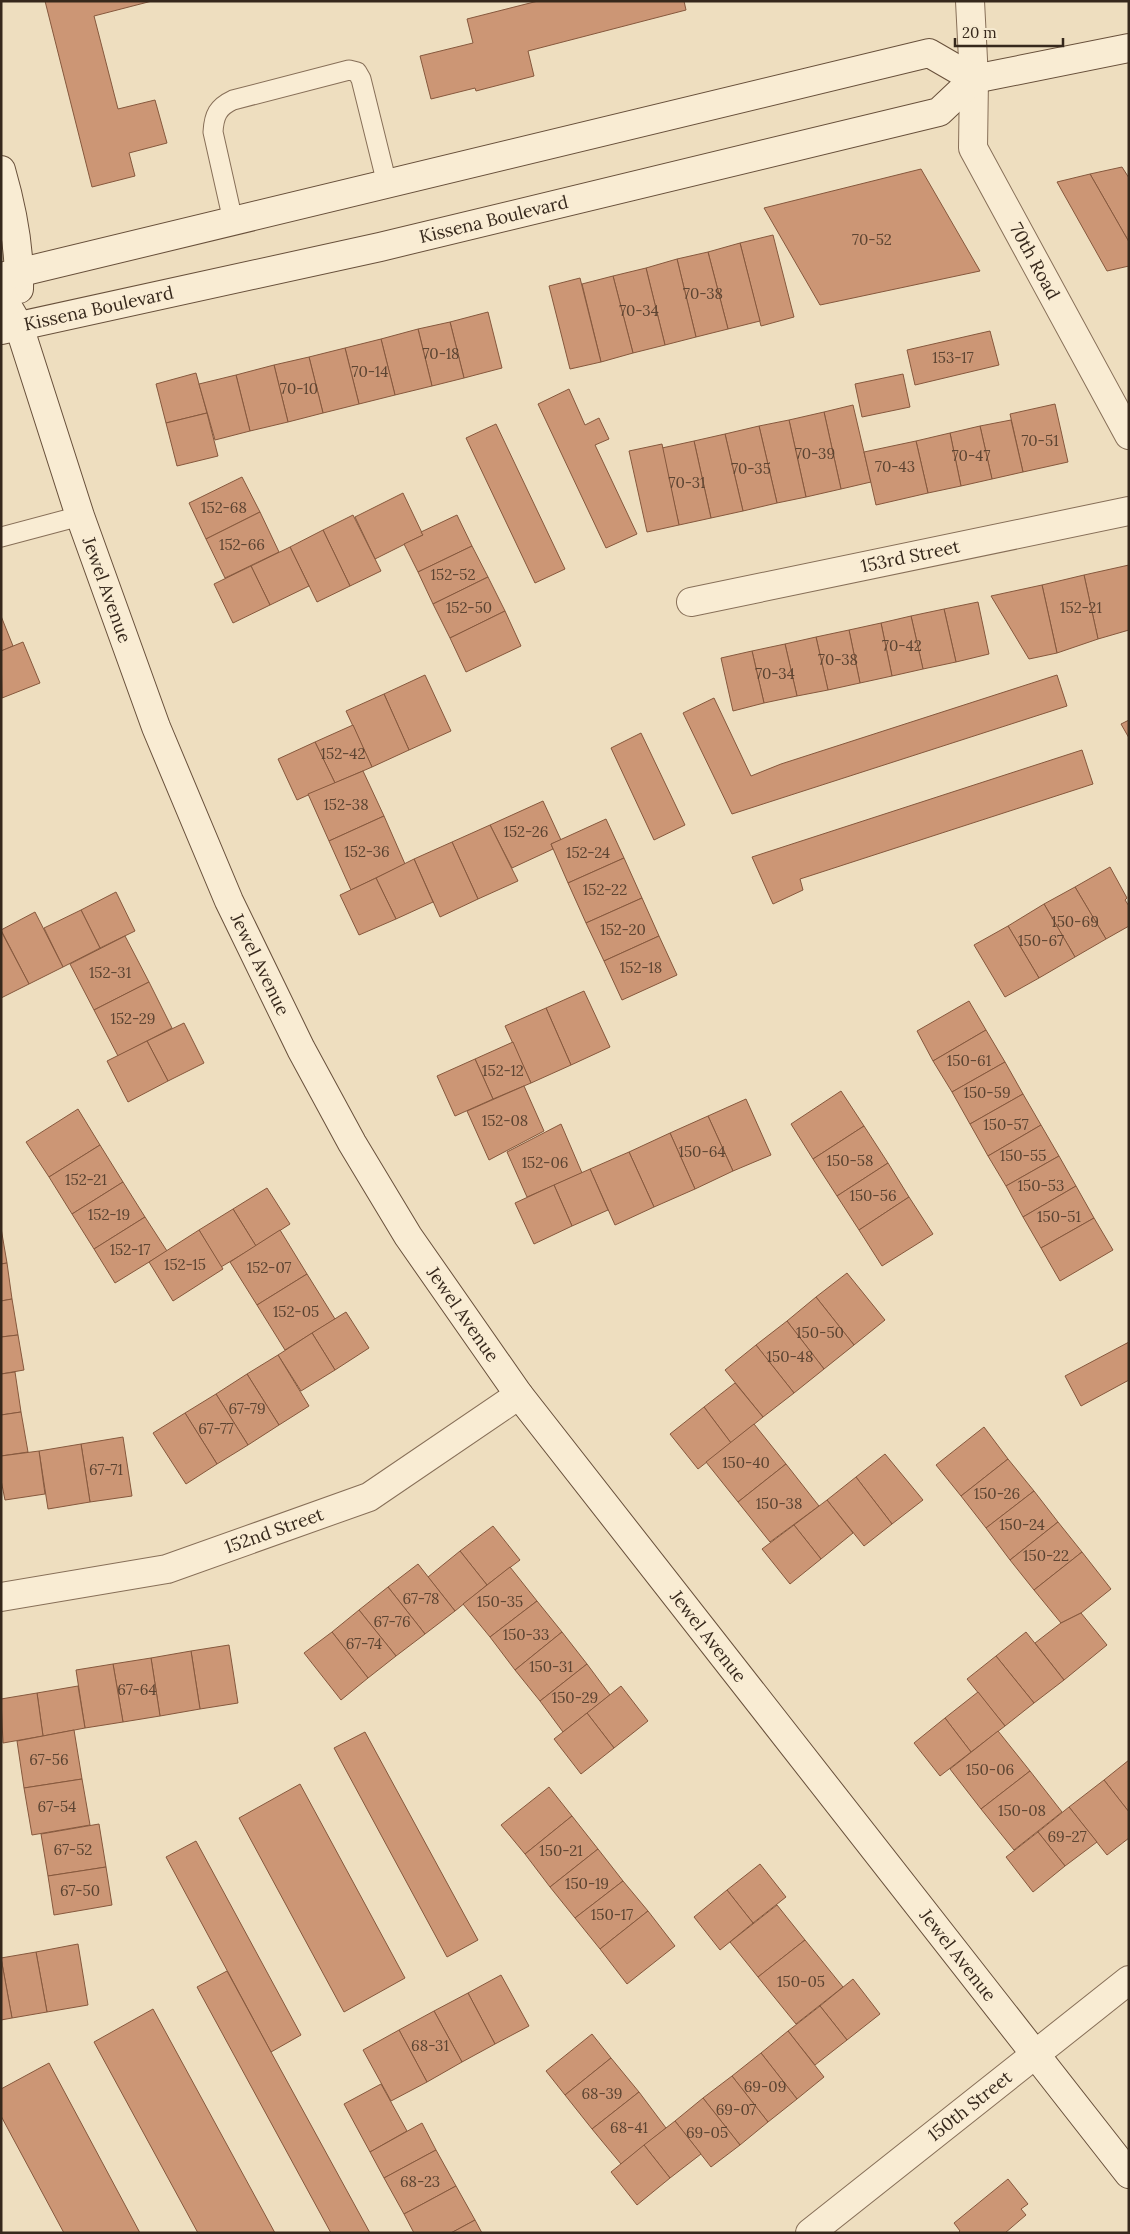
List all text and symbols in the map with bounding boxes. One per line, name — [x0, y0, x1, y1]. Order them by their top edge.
scale bar — [955, 15, 1062, 47]
text: 20 m — [962, 23, 997, 42]
street label: Kissena Boulevard — [417, 190, 571, 248]
street label: 70th Road — [1005, 219, 1065, 304]
house number: 70-52 — [852, 230, 892, 249]
street label: Kissena Boulevard — [22, 281, 176, 336]
house number: 70-38 — [683, 284, 723, 303]
house number: 70-34 — [619, 301, 659, 320]
house number: 70-18 — [422, 344, 460, 363]
house number: 153-17 — [932, 348, 974, 367]
house number: 70-14 — [352, 362, 388, 381]
house number: 70-10 — [280, 379, 318, 398]
house number: 70-51 — [1021, 431, 1059, 450]
house number: 70-39 — [795, 444, 835, 463]
house number: 70-47 — [952, 446, 990, 465]
house number: 70-43 — [875, 457, 915, 476]
house number: 70-35 — [731, 459, 771, 478]
house number: 70-31 — [668, 473, 706, 492]
house number: 152-68 — [201, 498, 247, 517]
street label: Jewel Avenue — [77, 533, 137, 646]
street label: 153rd Street — [859, 534, 962, 577]
house number: 152-66 — [219, 535, 265, 554]
house number: 152-52 — [431, 565, 476, 584]
house number: 152-50 — [446, 598, 492, 617]
house number: 152-21 — [1060, 598, 1102, 617]
house number: 70-42 — [882, 636, 922, 655]
house number: 70-38 — [818, 650, 858, 669]
house number: 70-34 — [755, 664, 795, 683]
house number: 152-42 — [321, 744, 365, 763]
house number: 152-38 — [323, 795, 369, 814]
house number: 152-26 — [503, 822, 549, 841]
house number: 152-36 — [344, 842, 390, 861]
house number: 152-24 — [566, 843, 610, 862]
house number: 152-22 — [583, 880, 627, 899]
street label: Jewel Avenue — [225, 909, 295, 1019]
house number: 150-69 — [1051, 912, 1099, 931]
house number: 152-20 — [600, 920, 646, 939]
house number: 150-67 — [1018, 931, 1064, 950]
house number: 152-18 — [620, 958, 662, 977]
house number: 152-31 — [89, 963, 131, 982]
house number: 152-29 — [110, 1009, 156, 1028]
house number: 150-61 — [947, 1051, 991, 1070]
house number: 152-12 — [482, 1061, 524, 1080]
house number: 150-59 — [963, 1083, 1011, 1102]
house number: 152-08 — [482, 1111, 528, 1130]
house number: 150-57 — [983, 1115, 1029, 1134]
house number: 150-64 — [678, 1142, 726, 1161]
house number: 150-55 — [1000, 1146, 1046, 1165]
house number: 150-58 — [827, 1151, 873, 1170]
house number: 152-06 — [522, 1153, 568, 1172]
house number: 152-21 — [65, 1170, 107, 1189]
house number: 150-53 — [1018, 1176, 1064, 1195]
house number: 150-56 — [849, 1186, 897, 1205]
house number: 152-19 — [88, 1205, 130, 1224]
house number: 150-51 — [1037, 1207, 1081, 1226]
house number: 152-17 — [110, 1240, 150, 1259]
house number: 152-15 — [164, 1255, 206, 1274]
house number: 152-07 — [247, 1258, 291, 1277]
street label: Jewel Avenue — [421, 1261, 504, 1366]
house number: 152-05 — [273, 1302, 319, 1321]
house number: 150-50 — [796, 1323, 844, 1342]
house number: 150-48 — [767, 1347, 813, 1366]
house number: 67-79 — [228, 1399, 266, 1418]
house number: 67-77 — [198, 1419, 234, 1438]
house number: 150-40 — [722, 1453, 770, 1472]
house number: 67-71 — [89, 1460, 123, 1479]
house number: 150-26 — [974, 1484, 1020, 1503]
house number: 150-38 — [756, 1494, 802, 1513]
street label: 152nd Street — [221, 1502, 327, 1559]
house number: 150-24 — [999, 1515, 1045, 1534]
house number: 150-22 — [1023, 1546, 1069, 1565]
street label: Jewel Avenue — [665, 1585, 752, 1687]
house number: 67-78 — [403, 1589, 439, 1608]
house number: 150-35 — [477, 1592, 523, 1611]
house number: 67-76 — [373, 1612, 411, 1631]
house number: 150-33 — [503, 1625, 549, 1644]
house number: 67-74 — [346, 1634, 382, 1653]
house number: 150-31 — [529, 1657, 573, 1676]
house number: 67-64 — [117, 1680, 157, 1699]
house number: 150-29 — [552, 1688, 598, 1707]
house number: 67-56 — [29, 1750, 69, 1769]
house number: 150-06 — [966, 1760, 1014, 1779]
house number: 67-54 — [38, 1797, 76, 1816]
house number: 150-08 — [998, 1801, 1046, 1820]
house number: 69-27 — [1047, 1827, 1087, 1846]
house number: 67-52 — [54, 1840, 92, 1859]
house number: 150-21 — [539, 1841, 583, 1860]
house number: 150-19 — [565, 1874, 609, 1893]
house number: 67-50 — [60, 1881, 100, 1900]
street label: Jewel Avenue — [914, 1903, 1002, 2006]
house number: 150-17 — [591, 1905, 633, 1924]
house number: 150-05 — [777, 1972, 825, 1991]
house number: 68-31 — [411, 2036, 449, 2055]
street label: 150th Street — [923, 2065, 1016, 2146]
house number: 69-09 — [744, 2077, 786, 2096]
house number: 68-39 — [581, 2084, 623, 2103]
house number: 69-07 — [716, 2100, 756, 2119]
house number: 68-41 — [610, 2118, 648, 2137]
house number: 69-05 — [686, 2123, 728, 2142]
house number: 68-23 — [400, 2172, 440, 2191]

